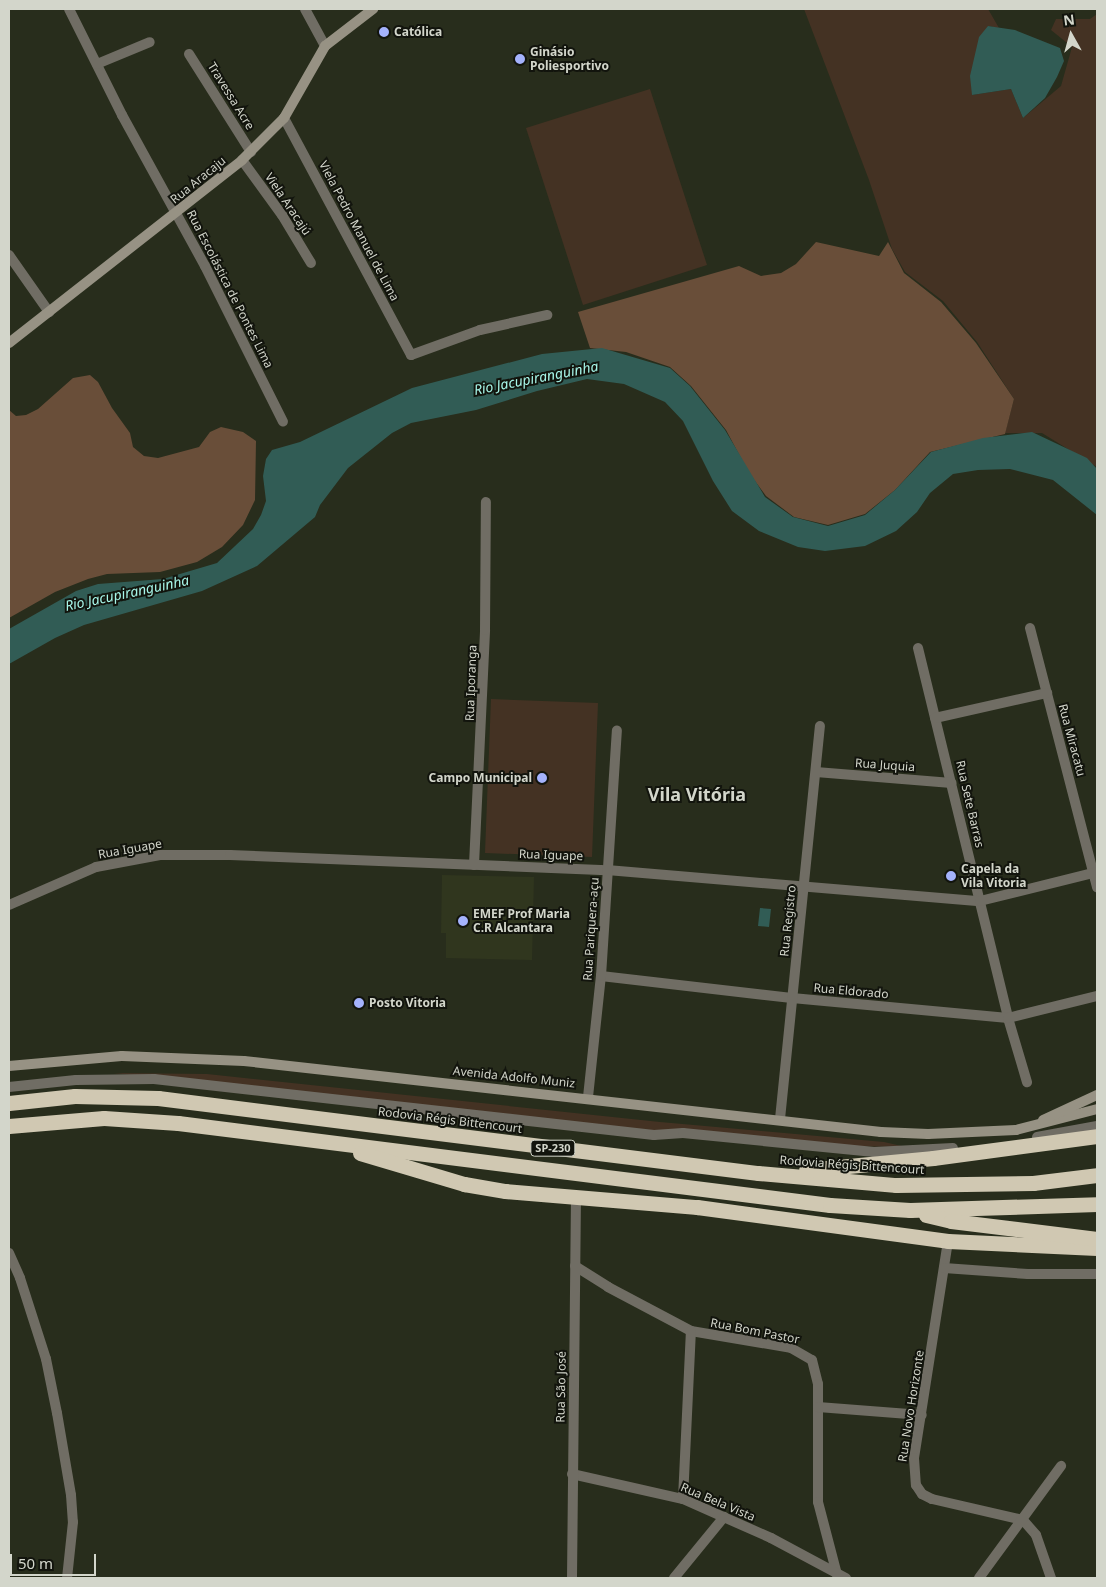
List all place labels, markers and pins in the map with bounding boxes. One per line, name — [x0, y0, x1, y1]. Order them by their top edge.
place label: Católica — [394, 25, 442, 39]
marker: Católica — [378, 26, 390, 38]
place label: Ginásio Poliesportivo — [530, 45, 609, 73]
marker: Ginásio Poliesportivo — [514, 53, 526, 65]
place label: Campo Municipal — [429, 771, 532, 785]
marker: Campo Municipal — [536, 772, 548, 784]
place label: Capela da Vila Vitoria — [961, 862, 1027, 890]
marker: Capela da Vila Vitoria — [945, 870, 957, 882]
place label: EMEF Prof Maria C.R Alcantara — [473, 907, 570, 935]
marker: EMEF Prof Maria C.R Alcantara — [457, 915, 469, 927]
place label: Posto Vitoria — [369, 996, 446, 1010]
marker: Posto Vitoria — [353, 997, 365, 1009]

